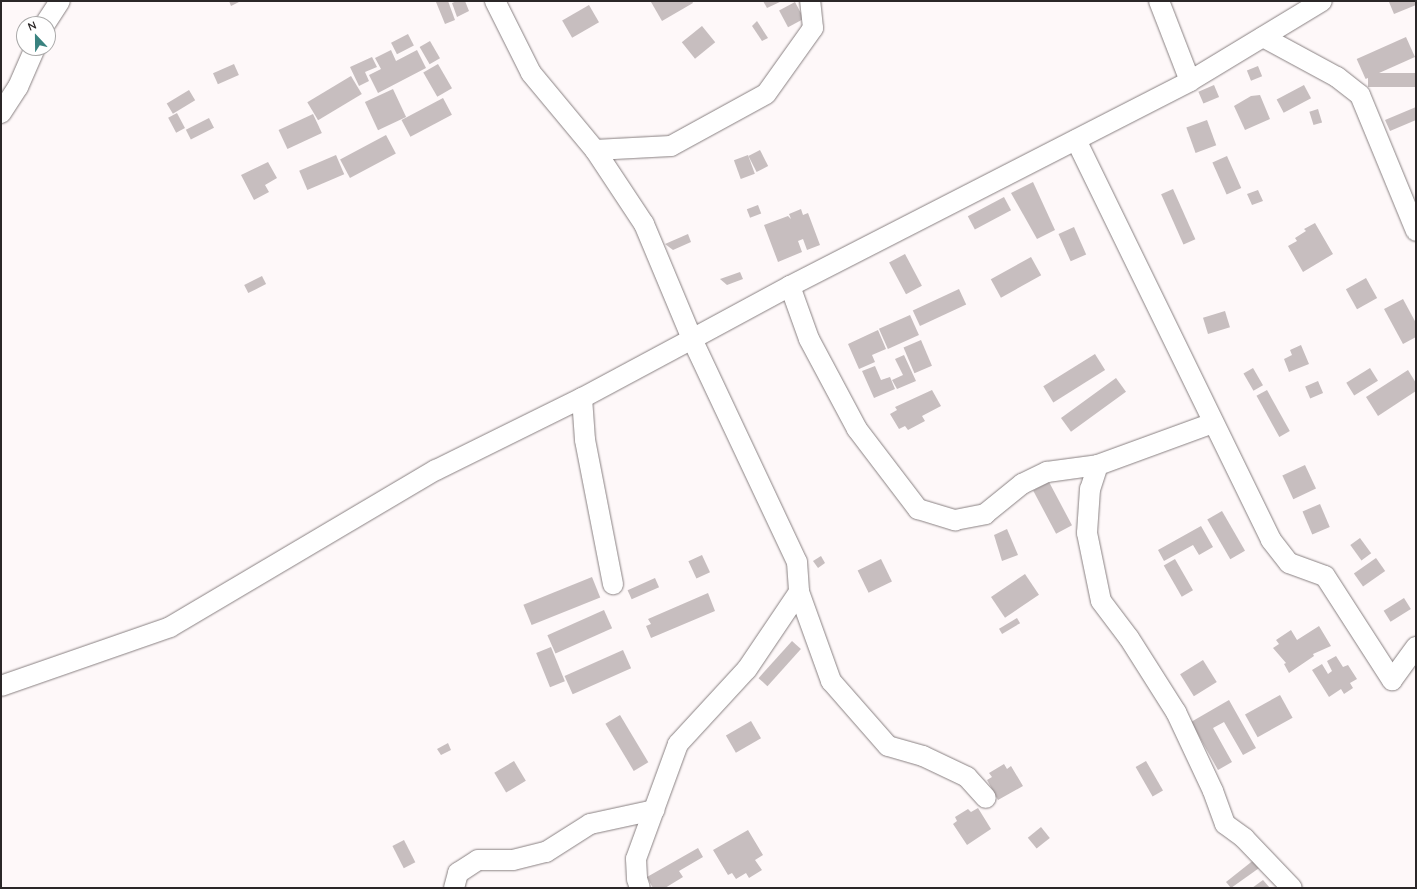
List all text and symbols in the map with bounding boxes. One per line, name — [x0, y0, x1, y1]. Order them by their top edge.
north arrow — [16, 16, 56, 56]
text: N — [26, 18, 38, 34]

